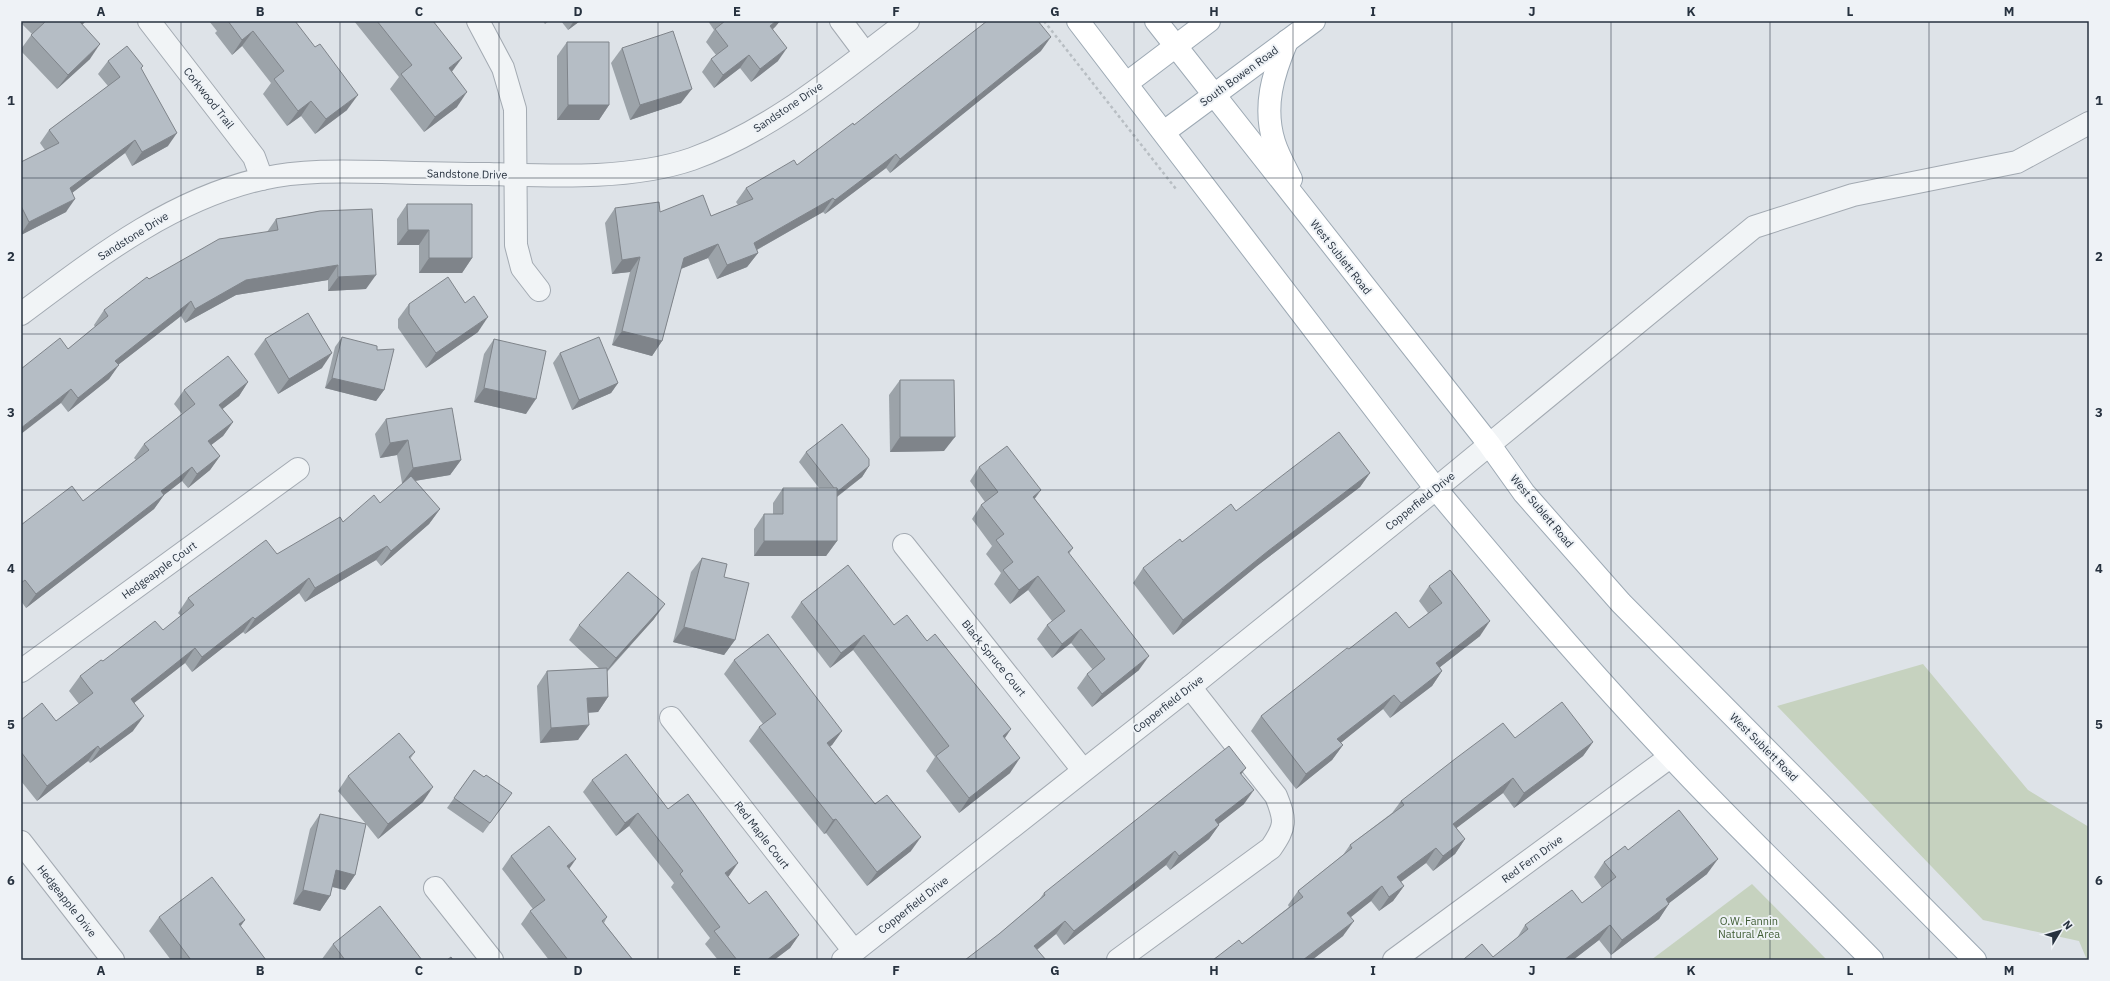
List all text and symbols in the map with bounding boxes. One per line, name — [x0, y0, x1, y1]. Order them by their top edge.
text: A — [97, 3, 106, 20]
text: B — [256, 3, 265, 20]
text: C — [415, 3, 424, 20]
text: D — [573, 3, 583, 20]
text: E — [733, 3, 741, 20]
text: F — [892, 3, 900, 20]
text: G — [1050, 3, 1060, 20]
text: H — [1209, 3, 1219, 20]
text: I — [1370, 3, 1376, 20]
text: J — [1528, 3, 1536, 20]
text: K — [1686, 3, 1696, 20]
text: L — [1847, 3, 1854, 20]
text: M — [2004, 3, 2014, 20]
street label: South Bowen Road — [1197, 43, 1281, 109]
street label: Corkwood Trail — [181, 65, 237, 131]
street label: Sandstone Drive — [751, 79, 825, 135]
text: 1 — [7, 92, 15, 109]
text: 1 — [2095, 92, 2103, 109]
street label: Sandstone Drive — [427, 166, 507, 182]
street label: Sandstone Drive — [95, 209, 171, 263]
street label: West Sublett Road — [1307, 217, 1375, 297]
text: 2 — [7, 248, 15, 265]
text: 2 — [2095, 248, 2103, 265]
text: 3 — [7, 404, 15, 421]
text: 3 — [2095, 404, 2103, 421]
street label: Copperfield Drive — [1382, 469, 1458, 533]
street label: West Sublett Road — [1507, 472, 1577, 550]
street label: Hedgeapple Court — [119, 538, 199, 602]
text: 4 — [7, 560, 15, 577]
text: 4 — [2095, 560, 2103, 577]
street label: Black Spruce Court — [959, 617, 1029, 699]
street label: Copperfield Drive — [1130, 672, 1206, 736]
street label: West Sublett Road — [1727, 710, 1801, 784]
text: 5 — [7, 716, 15, 733]
text: 5 — [2095, 716, 2103, 733]
street label: Red Maple Court — [731, 798, 793, 872]
street label: Red Fern Drive — [1499, 832, 1565, 886]
street label: Hedgeapple Drive — [34, 862, 100, 940]
text: 6 — [7, 872, 15, 889]
text: 6 — [2095, 872, 2103, 889]
street label: Copperfield Drive — [875, 873, 951, 937]
north arrow — [2040, 911, 2080, 951]
park label: O.W. Fannin Natural Area — [1718, 914, 1780, 941]
text: N — [2060, 917, 2076, 932]
text: A — [97, 962, 106, 979]
text: B — [256, 962, 265, 979]
text: C — [415, 962, 424, 979]
text: D — [573, 962, 583, 979]
text: E — [733, 962, 741, 979]
text: F — [892, 962, 900, 979]
text: G — [1050, 962, 1060, 979]
text: H — [1209, 962, 1219, 979]
text: I — [1370, 962, 1376, 979]
text: J — [1528, 962, 1536, 979]
text: K — [1686, 962, 1696, 979]
text: L — [1847, 962, 1854, 979]
text: M — [2004, 962, 2014, 979]

